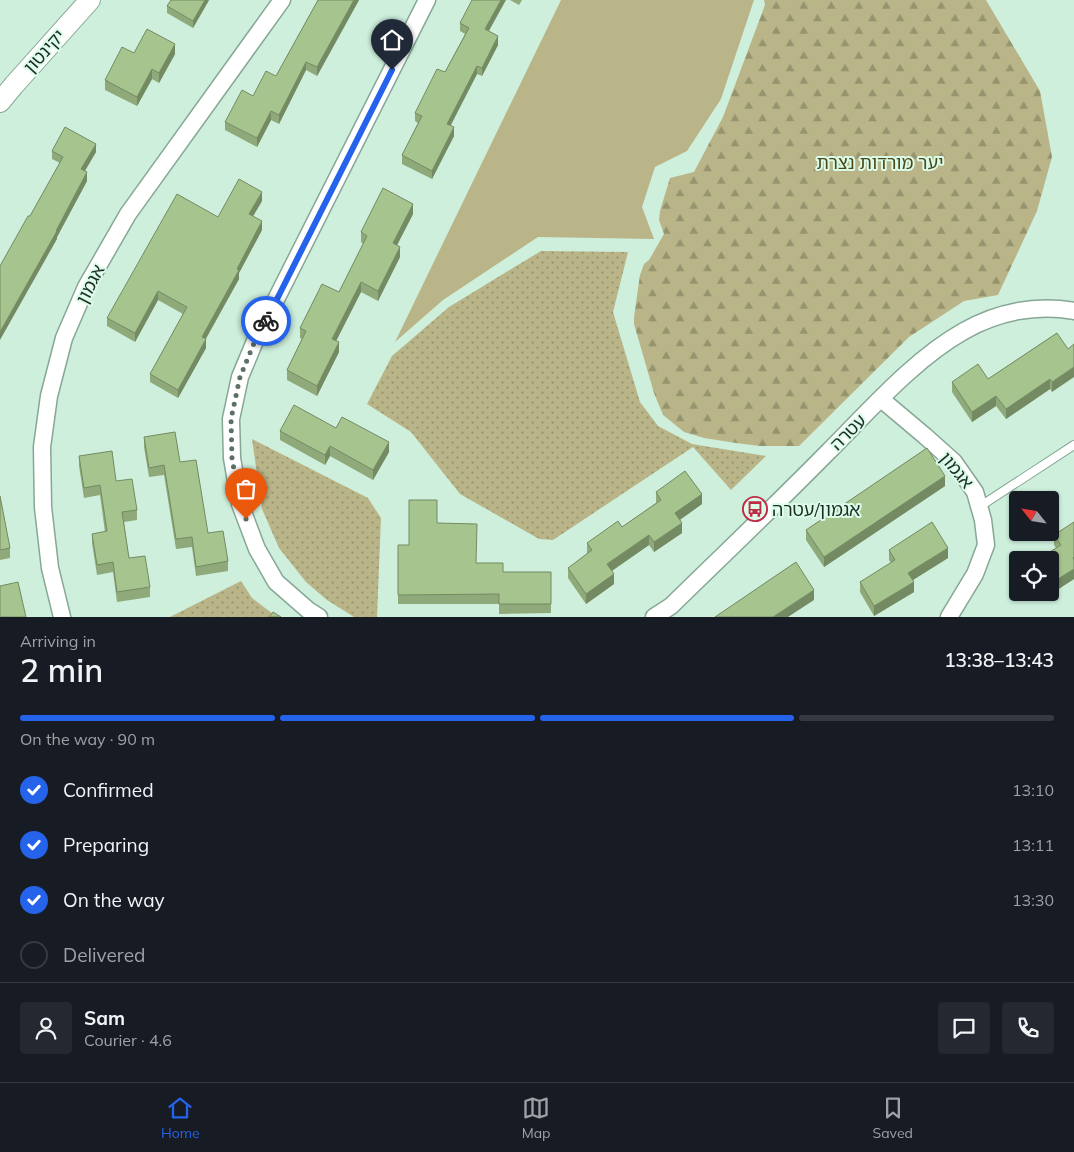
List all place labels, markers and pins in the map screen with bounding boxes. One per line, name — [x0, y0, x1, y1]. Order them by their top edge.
pin — [371, 19, 413, 70]
pin — [225, 468, 267, 519]
bus stop icon: אגמון/עטרה — [742, 496, 768, 522]
place label: אגמון/עטרה — [772, 498, 861, 521]

